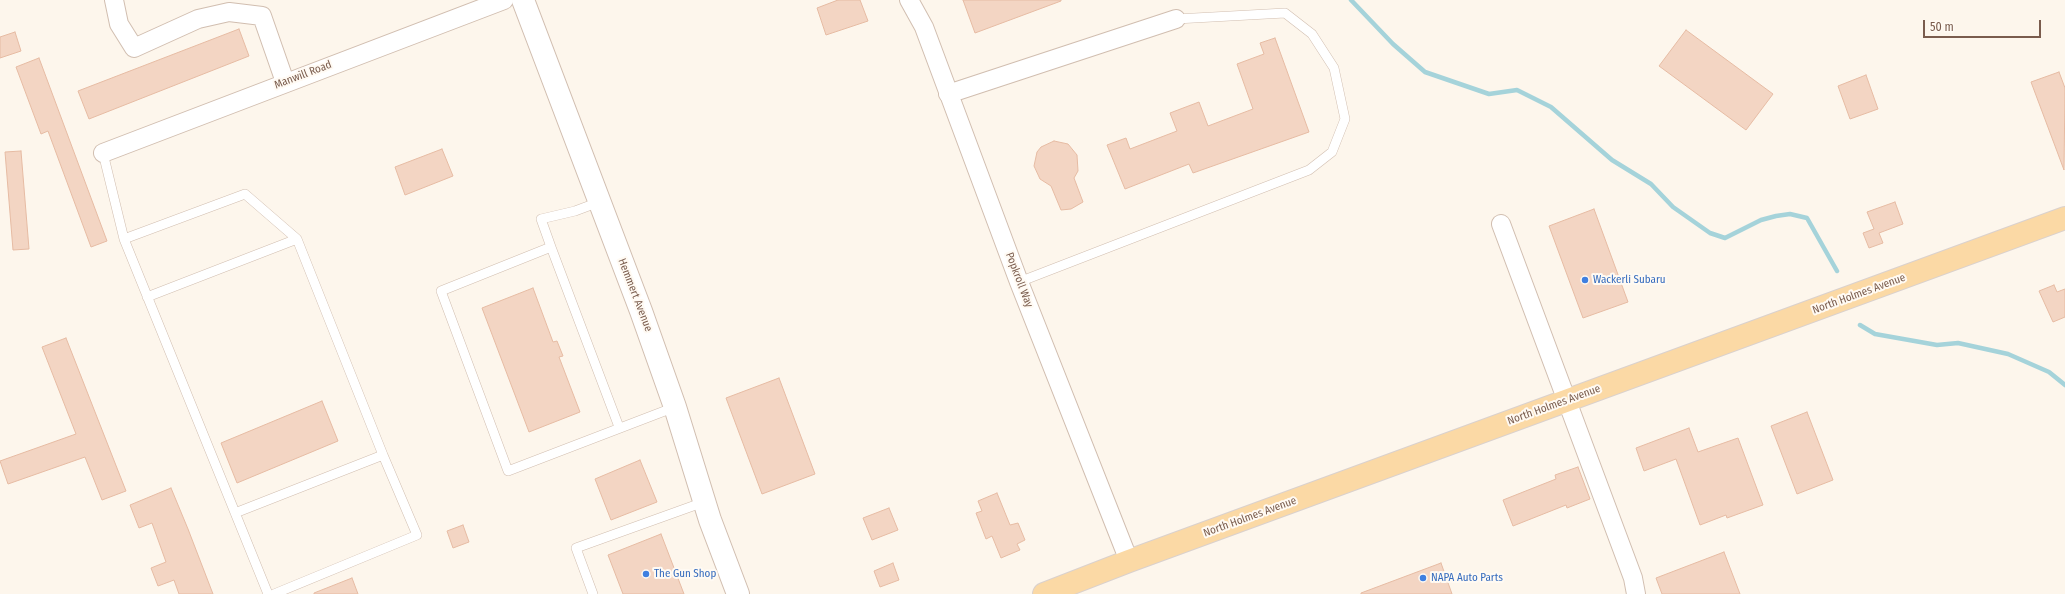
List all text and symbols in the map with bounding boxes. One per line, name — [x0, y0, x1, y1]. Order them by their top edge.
scale bar — [1925, 12, 2043, 38]
text: 50 m — [1930, 20, 1954, 34]
street label: Manwill Road — [273, 58, 333, 92]
street label: Popkroll Way — [1002, 251, 1036, 309]
street label: Hemmert Avenue — [615, 256, 655, 334]
street label: North Holmes Avenue — [1811, 271, 1907, 317]
place label: Wackerli Subaru — [1593, 273, 1666, 287]
marker: Wackerli Subaru — [1580, 275, 1590, 285]
street label: North Holmes Avenue — [1506, 382, 1602, 428]
street label: North Holmes Avenue — [1202, 494, 1298, 540]
place label: The Gun Shop — [654, 567, 716, 581]
marker: The Gun Shop — [641, 569, 651, 579]
place label: NAPA Auto Parts — [1431, 571, 1503, 585]
marker: NAPA Auto Parts — [1418, 573, 1428, 583]

